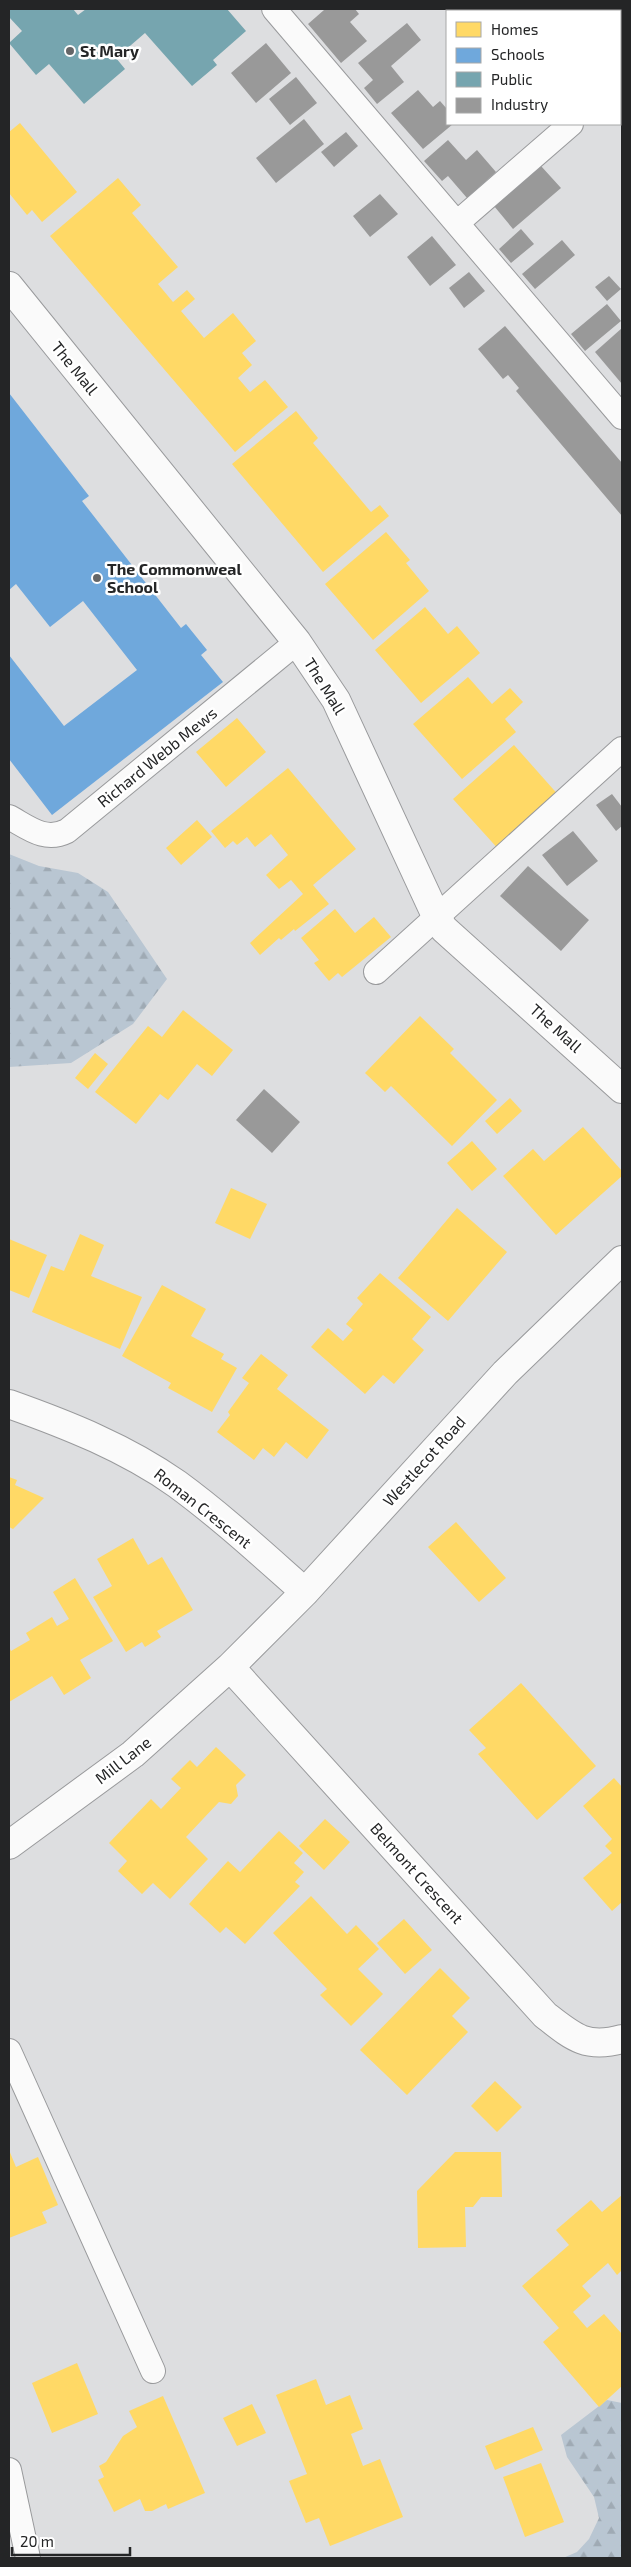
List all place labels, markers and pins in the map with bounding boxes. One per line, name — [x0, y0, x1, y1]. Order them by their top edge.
place label: St Mary — [80, 41, 139, 61]
marker: St Mary — [64, 45, 76, 57]
place label: The Commonweal School — [107, 559, 242, 596]
marker: The Commonweal School — [91, 572, 103, 584]

